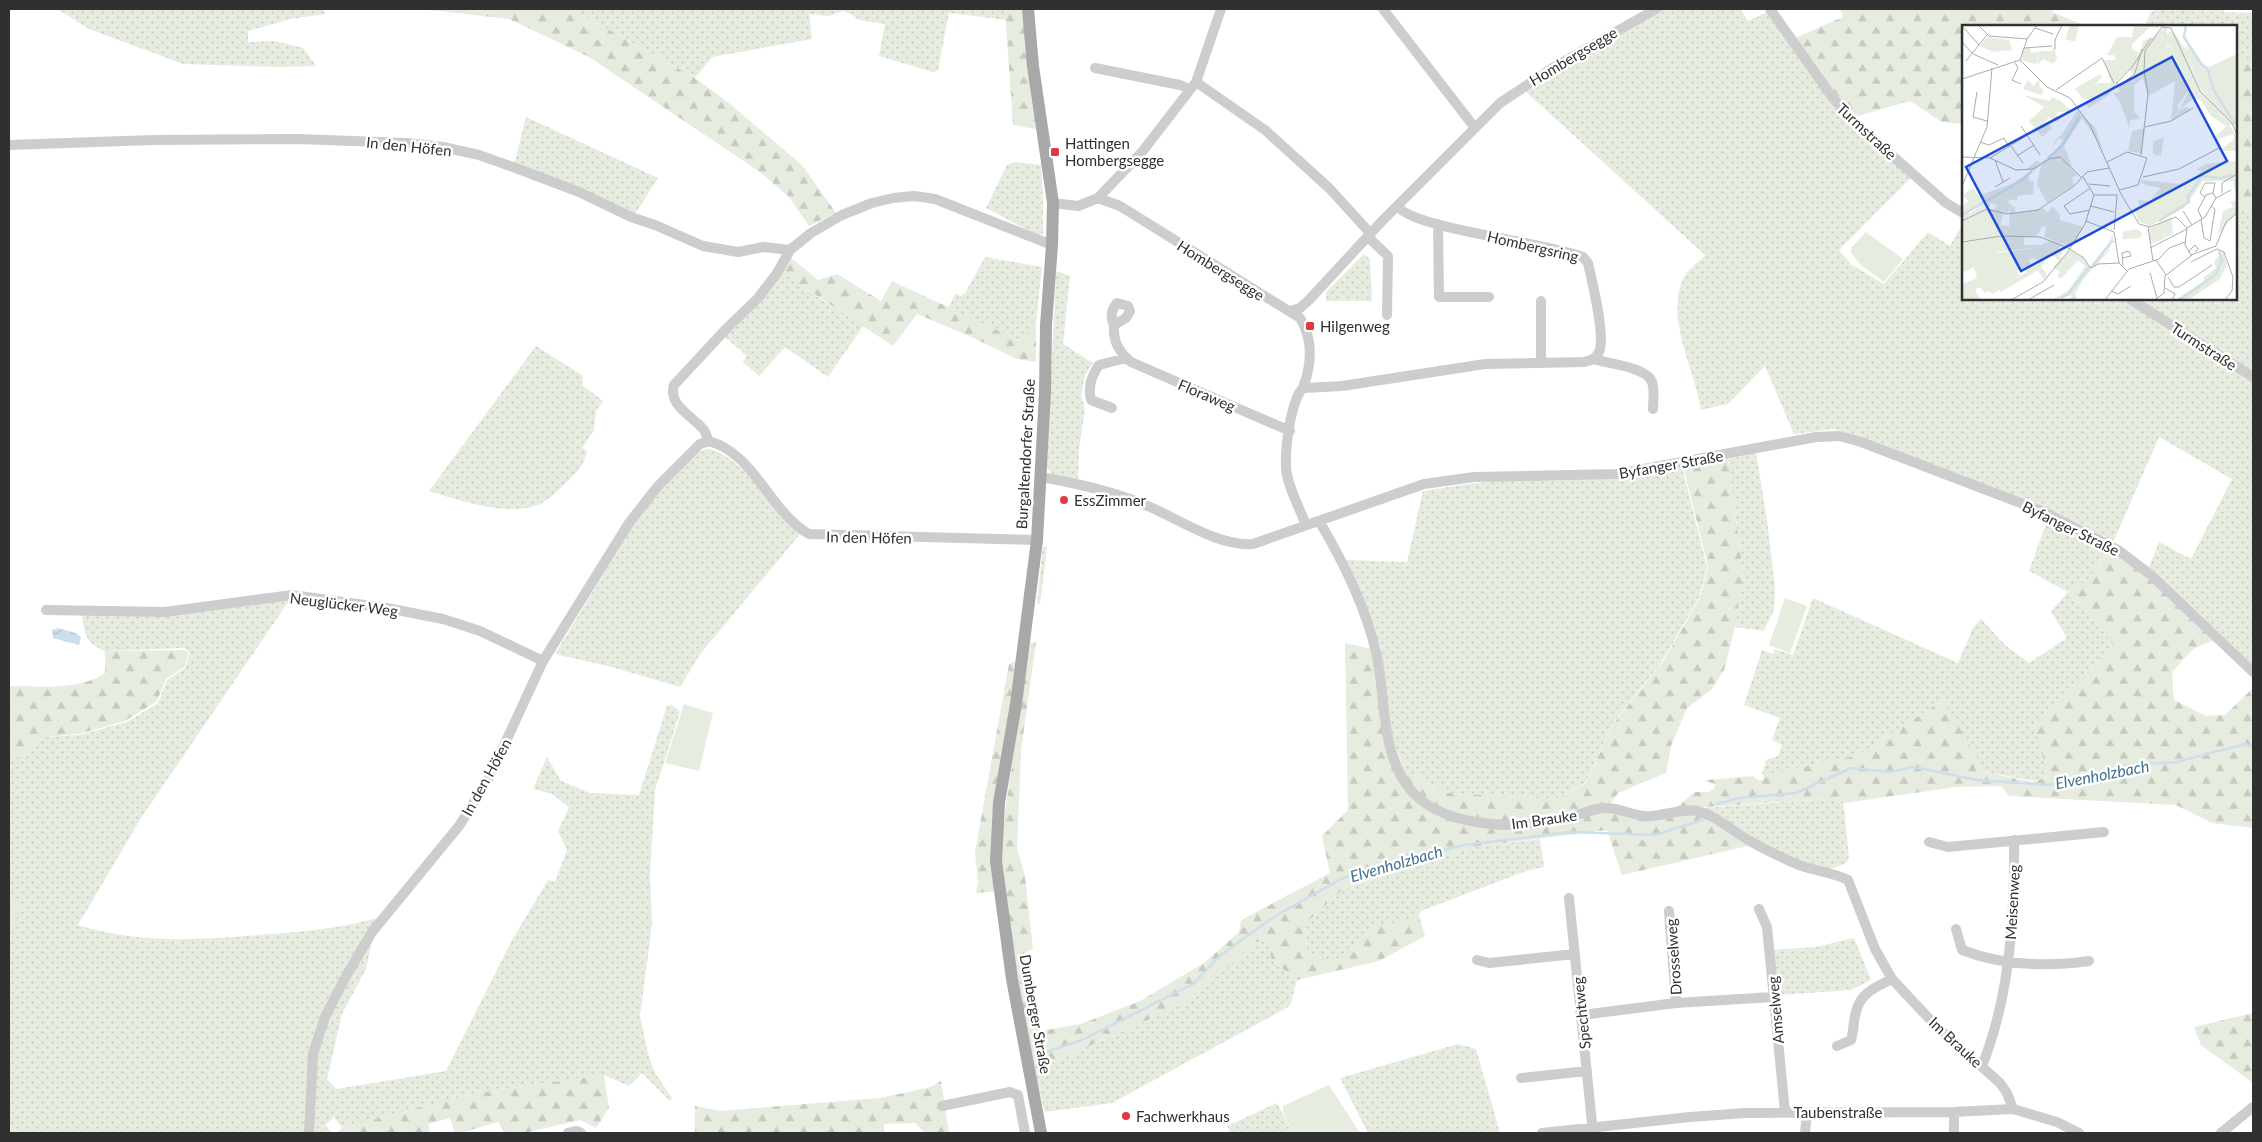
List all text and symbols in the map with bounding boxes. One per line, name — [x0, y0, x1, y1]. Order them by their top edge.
street label: Hombergsegge — [1526, 23, 1620, 89]
inset map — [1962, 25, 2237, 300]
street label: Turmstraße — [1834, 99, 1901, 163]
street label: In den Höfen — [365, 133, 453, 159]
place label: Hattingen Hombergsegge — [1065, 134, 1164, 169]
marker: Hattingen Hombergsegge — [1049, 146, 1061, 158]
street label: Hombergsring — [1486, 227, 1581, 265]
street label: Hombergsegge — [1174, 236, 1268, 304]
place label: Hilgenweg — [1320, 317, 1390, 335]
street label: Turmstraße — [2168, 318, 2240, 374]
marker: Hilgenweg — [1304, 320, 1316, 332]
street label: Floraweg — [1176, 375, 1239, 415]
street label: Burgaltendorfer Straße — [1012, 378, 1038, 530]
street label: Byfanger Straße — [1618, 446, 1725, 482]
place label: EssZimmer — [1074, 491, 1147, 509]
marker: EssZimmer — [1058, 494, 1070, 506]
street label: Byfanger Straße — [2020, 497, 2122, 559]
street label: In den Höfen — [826, 527, 912, 547]
street label: Neuglücker Weg — [289, 588, 399, 620]
street label: In den Höfen — [457, 735, 515, 819]
water label: Elvenholzbach — [2053, 756, 2151, 792]
street label: Im Brauke — [1510, 805, 1578, 833]
water label: Elvenholzbach — [1348, 841, 1444, 885]
street label: Meisenweg — [2001, 864, 2023, 940]
street label: Drosselweg — [1661, 918, 1685, 996]
street label: Dumberger Straße — [1017, 953, 1055, 1075]
street label: Amselweg — [1763, 975, 1787, 1045]
street label: Spechtweg — [1568, 976, 1594, 1050]
street label: Im Brauke — [1926, 1013, 1986, 1071]
street label: Taubenstraße — [1794, 1103, 1883, 1121]
place label: Fachwerkhaus — [1136, 1107, 1230, 1125]
marker: Fachwerkhaus — [1120, 1110, 1132, 1122]

